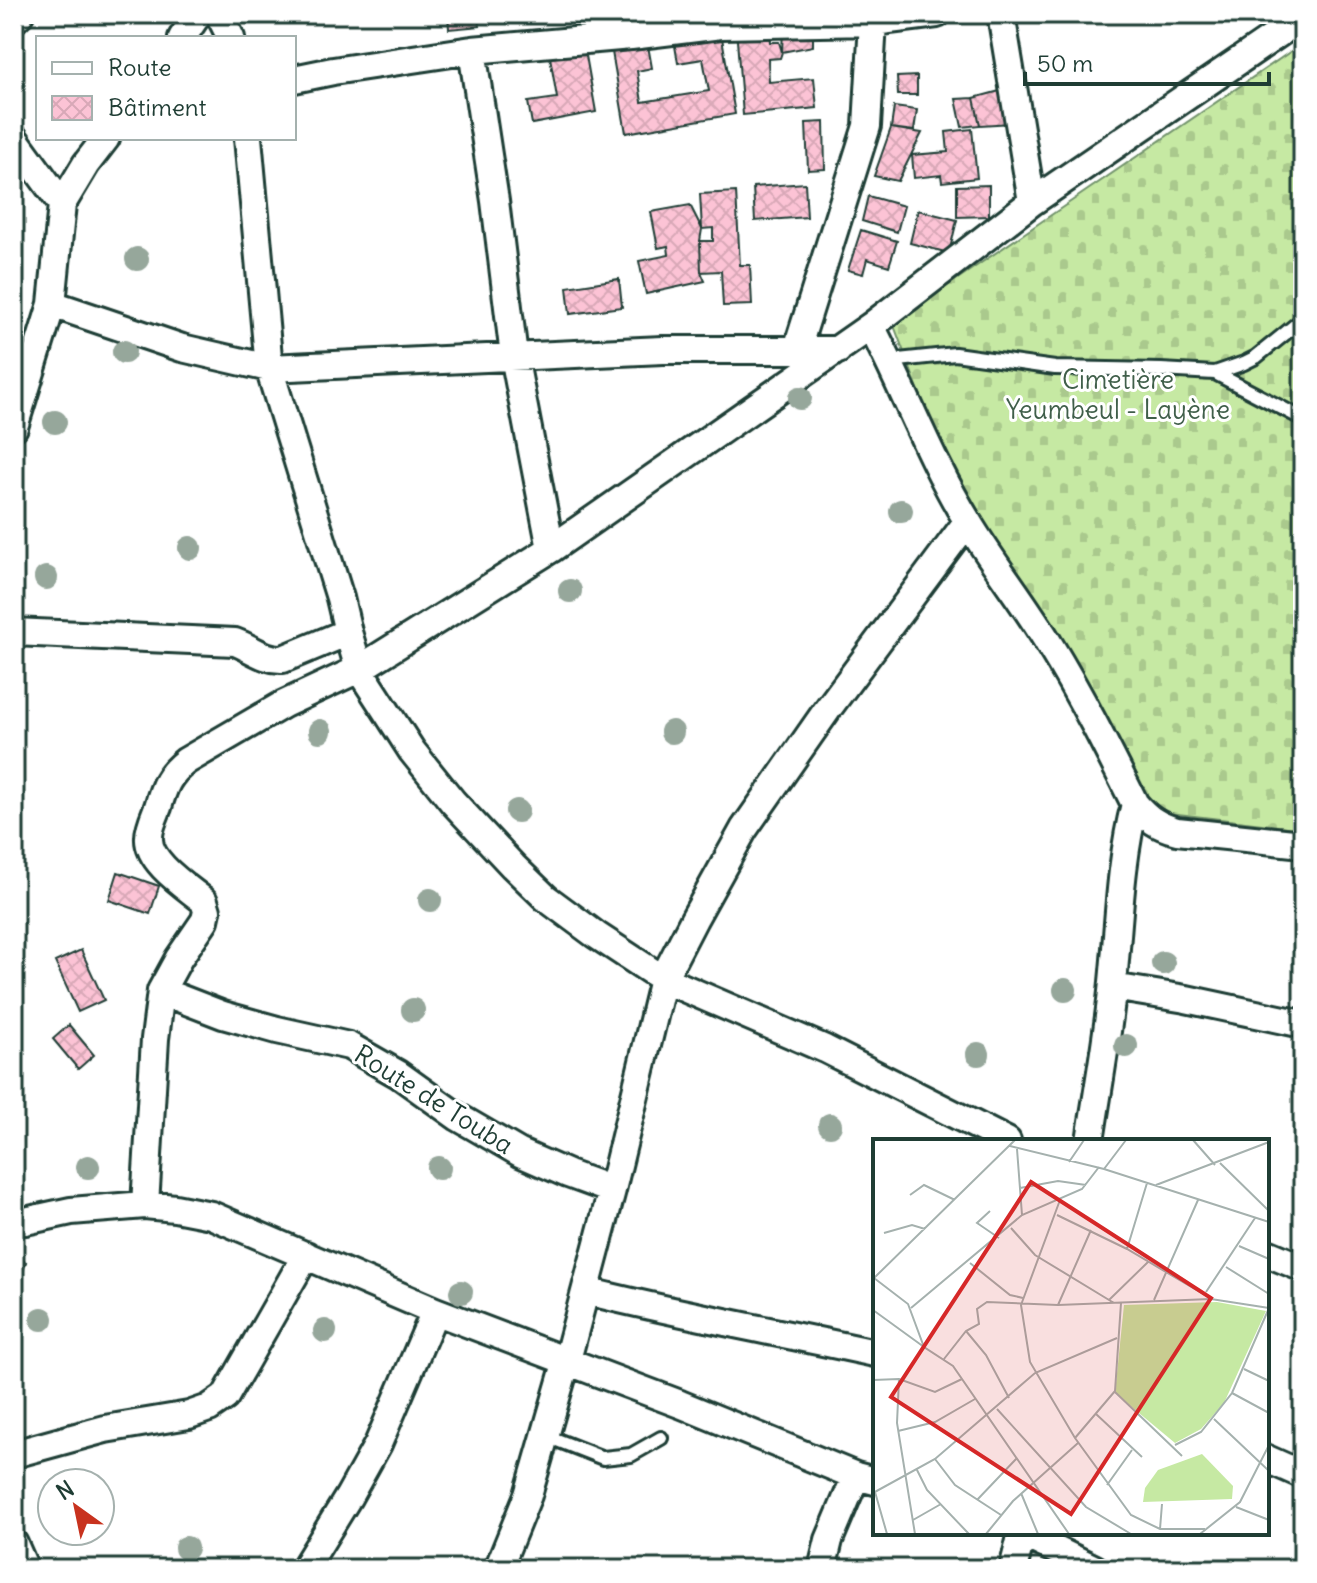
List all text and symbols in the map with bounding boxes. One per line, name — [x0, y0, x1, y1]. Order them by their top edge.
legend — [36, 36, 296, 140]
scale bar — [1025, 36, 1269, 86]
text: 50 m — [1037, 48, 1093, 78]
text: Route — [108, 52, 171, 82]
text: Bâtiment — [108, 92, 207, 122]
park label: Cimetière Yeumbeul - Layène — [1006, 363, 1230, 426]
street label: Route de Touba — [348, 1037, 520, 1161]
inset map — [873, 1139, 1269, 1535]
north arrow — [36, 1467, 116, 1547]
text: N — [51, 1474, 79, 1506]

